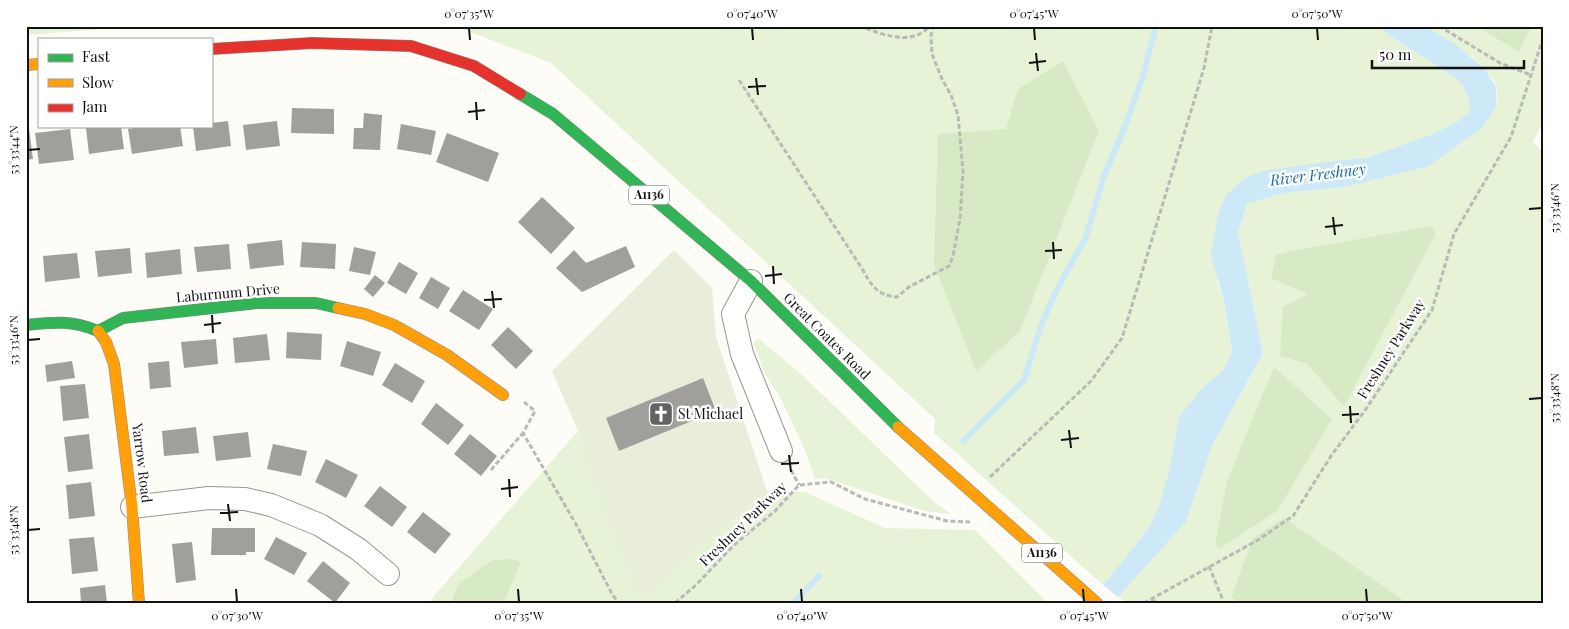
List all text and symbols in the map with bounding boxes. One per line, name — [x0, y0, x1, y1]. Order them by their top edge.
text: 0°07'35"W — [444, 5, 494, 21]
text: 0°07'40"W — [726, 5, 778, 21]
text: 0°07'45"W — [1009, 5, 1059, 21]
text: 0°07'50"W — [1291, 5, 1343, 21]
legend — [38, 38, 212, 128]
scale bar — [1372, 38, 1524, 70]
text: 50 m — [1379, 44, 1412, 64]
text: Fast — [82, 46, 111, 66]
text: Slow — [82, 72, 114, 92]
text: Jam — [81, 96, 108, 116]
text: 53°33'44"N — [5, 125, 21, 175]
water label: River Freshney — [1268, 158, 1367, 190]
text: 53°33'46"N — [1546, 183, 1562, 233]
road number: A1136 — [629, 186, 669, 204]
street label: Laburnum Drive — [175, 279, 281, 307]
street label: Great Coates Road — [780, 288, 875, 383]
street label: Freshney Parkway — [1352, 295, 1429, 402]
text: 53°33'46"N — [5, 315, 21, 365]
text: 53°33'48"N — [1546, 373, 1562, 423]
church icon: St Michael — [648, 401, 674, 427]
place label: St Michael — [678, 404, 743, 423]
street label: Yarrow Road — [128, 421, 157, 504]
street label: Freshney Parkway — [695, 477, 790, 570]
text: 53°33'48"N — [5, 505, 21, 555]
road number: A1136 — [1022, 544, 1062, 562]
text: 0°07'30"W — [211, 607, 263, 623]
text: 0°07'35"W — [494, 607, 544, 623]
text: 0°07'40"W — [776, 607, 828, 623]
text: 0°07'45"W — [1059, 607, 1109, 623]
text: 0°07'50"W — [1341, 607, 1393, 623]

